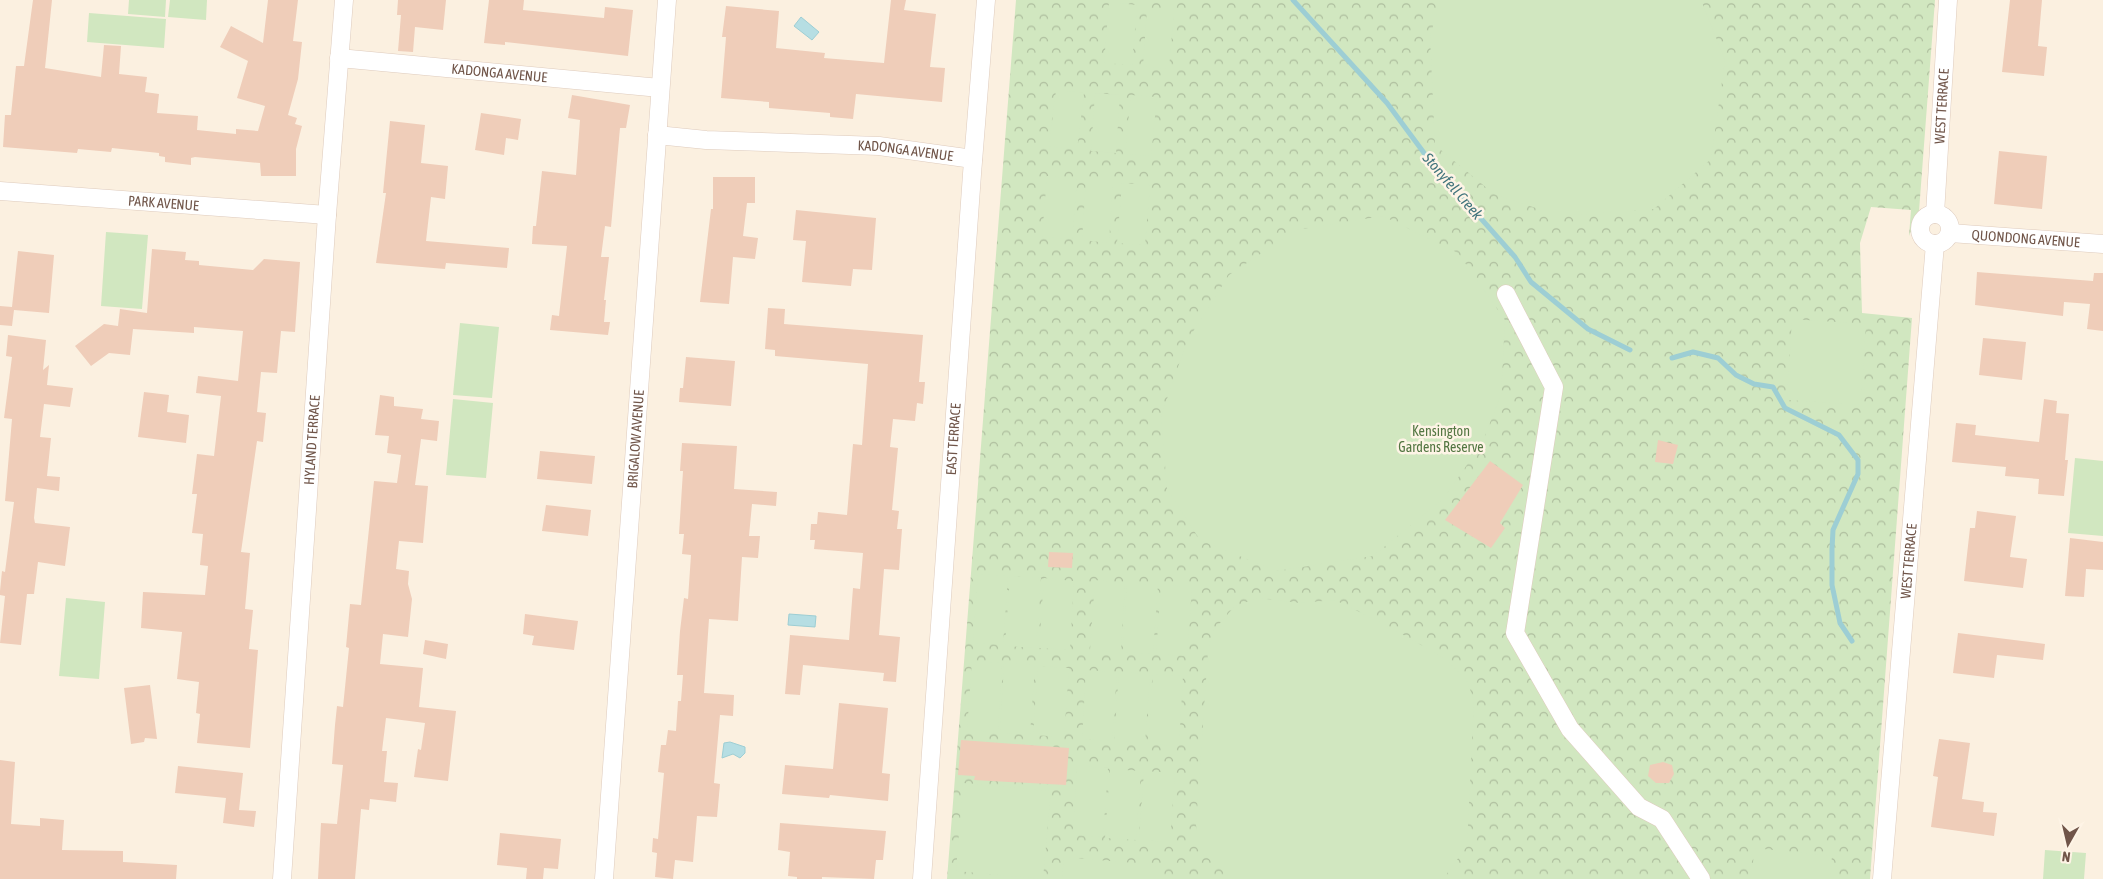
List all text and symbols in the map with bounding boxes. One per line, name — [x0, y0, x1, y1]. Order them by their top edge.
street label: KADONGA AVENUE — [451, 61, 548, 85]
street label: WEST TERRACE — [1931, 68, 1952, 144]
street label: KADONGA AVENUE — [857, 137, 954, 164]
water label: Stonyfell Creek — [1419, 149, 1487, 223]
street label: PARK AVENUE — [128, 192, 200, 214]
street label: QUONDONG AVENUE — [1971, 227, 2081, 250]
street label: BRIGALOW AVENUE — [624, 389, 647, 489]
street label: HYLAND TERRACE — [301, 395, 323, 485]
street label: EAST TERRACE — [943, 403, 964, 476]
park label: Kensington Gardens Reserve — [1398, 423, 1484, 455]
street label: WEST TERRACE — [1897, 523, 1920, 599]
north arrow — [2043, 819, 2093, 869]
text: N — [2061, 848, 2071, 865]

